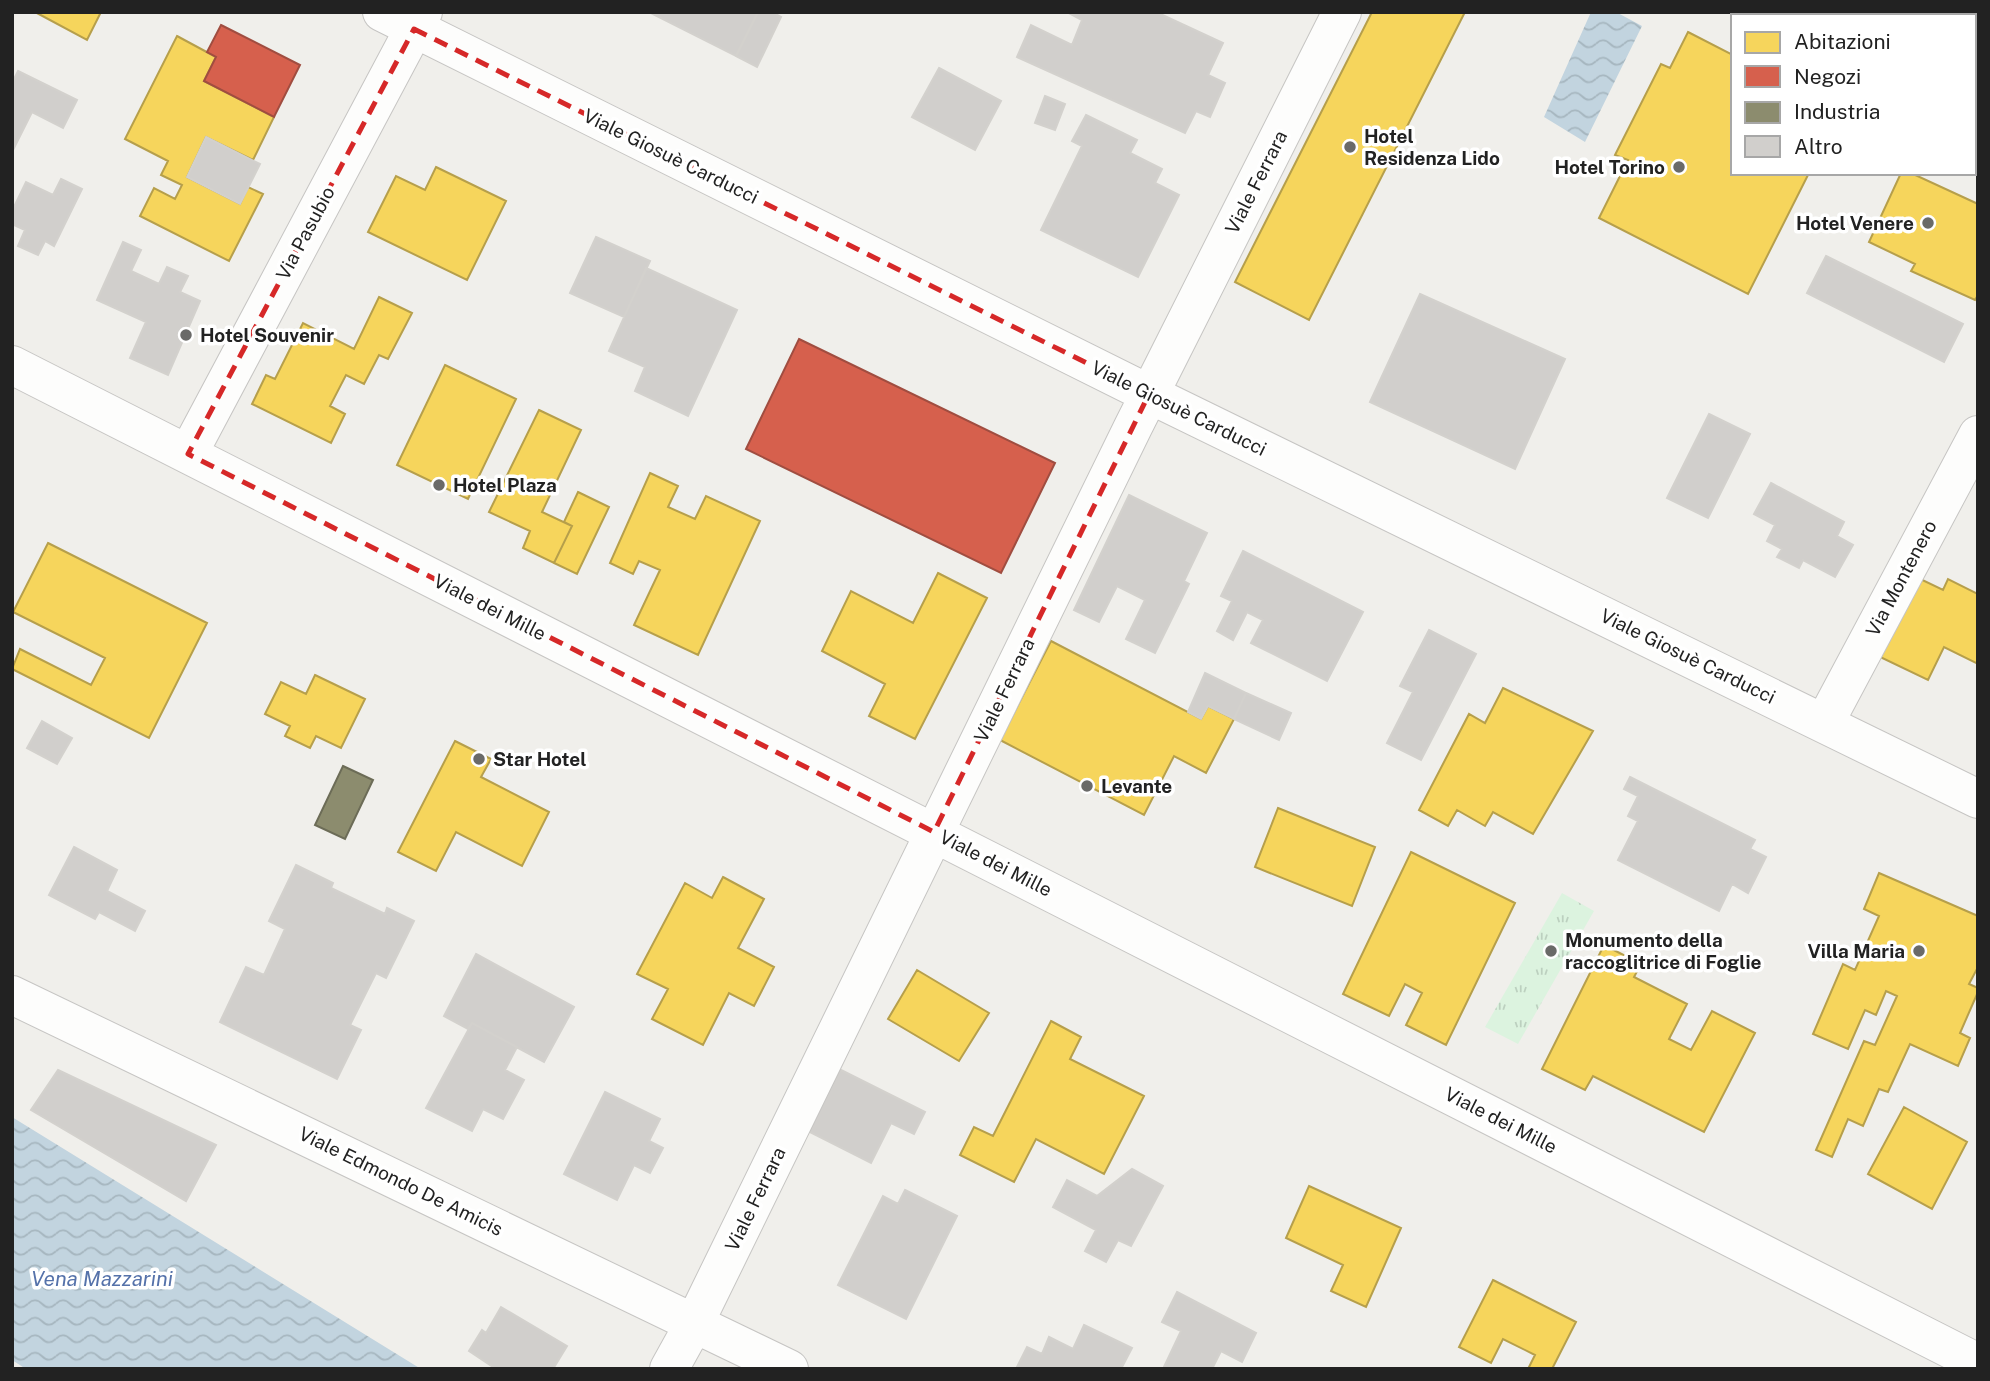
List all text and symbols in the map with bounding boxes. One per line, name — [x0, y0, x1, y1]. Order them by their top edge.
legend — [1731, 14, 1976, 175]
text: Abitazioni — [1794, 29, 1891, 54]
text: Negozi — [1794, 64, 1861, 89]
text: Industria — [1794, 99, 1880, 124]
street label: Viale Giosuè Carducci — [580, 104, 762, 208]
place label: Hotel Residenza Lido — [1364, 125, 1500, 169]
street label: Viale Ferrara — [1221, 127, 1291, 237]
text: Altro — [1794, 134, 1843, 159]
marker: Hotel Residenza Lido — [1342, 139, 1358, 155]
place label: Hotel Torino — [1555, 156, 1665, 178]
marker: Hotel Torino — [1671, 159, 1687, 175]
street label: Via Pasubio — [271, 183, 339, 283]
place label: Hotel Venere — [1796, 212, 1914, 234]
marker: Hotel Venere — [1920, 215, 1936, 231]
place label: Hotel Souvenir — [200, 324, 334, 346]
marker: Hotel Souvenir — [178, 327, 194, 343]
street label: Viale Giosuè Carducci — [1088, 356, 1270, 460]
place label: Hotel Plaza — [453, 474, 557, 496]
marker: Hotel Plaza — [431, 477, 447, 493]
street label: Via Montenero — [1861, 516, 1941, 640]
street label: Viale dei Mille — [430, 569, 550, 645]
street label: Viale Giosuè Carducci — [1597, 604, 1779, 708]
street label: Viale Ferrara — [969, 634, 1039, 746]
place label: Star Hotel — [493, 748, 586, 770]
marker: Star Hotel — [471, 751, 487, 767]
place label: Levante — [1101, 775, 1172, 797]
marker: Levante — [1079, 778, 1095, 794]
street label: Viale dei Mille — [936, 825, 1056, 901]
place label: Monumento della raccoglitrice di Foglie — [1565, 929, 1762, 973]
place label: Villa Maria — [1808, 940, 1905, 962]
marker: Monumento della raccoglitrice di Foglie — [1543, 943, 1559, 959]
marker: Villa Maria — [1911, 943, 1927, 959]
street label: Viale dei Mille — [1441, 1082, 1561, 1158]
street label: Viale Edmondo De Amicis — [296, 1122, 506, 1240]
street label: Viale Ferrara — [720, 1143, 790, 1255]
water label: Vena Mazzarini — [31, 1266, 173, 1291]

